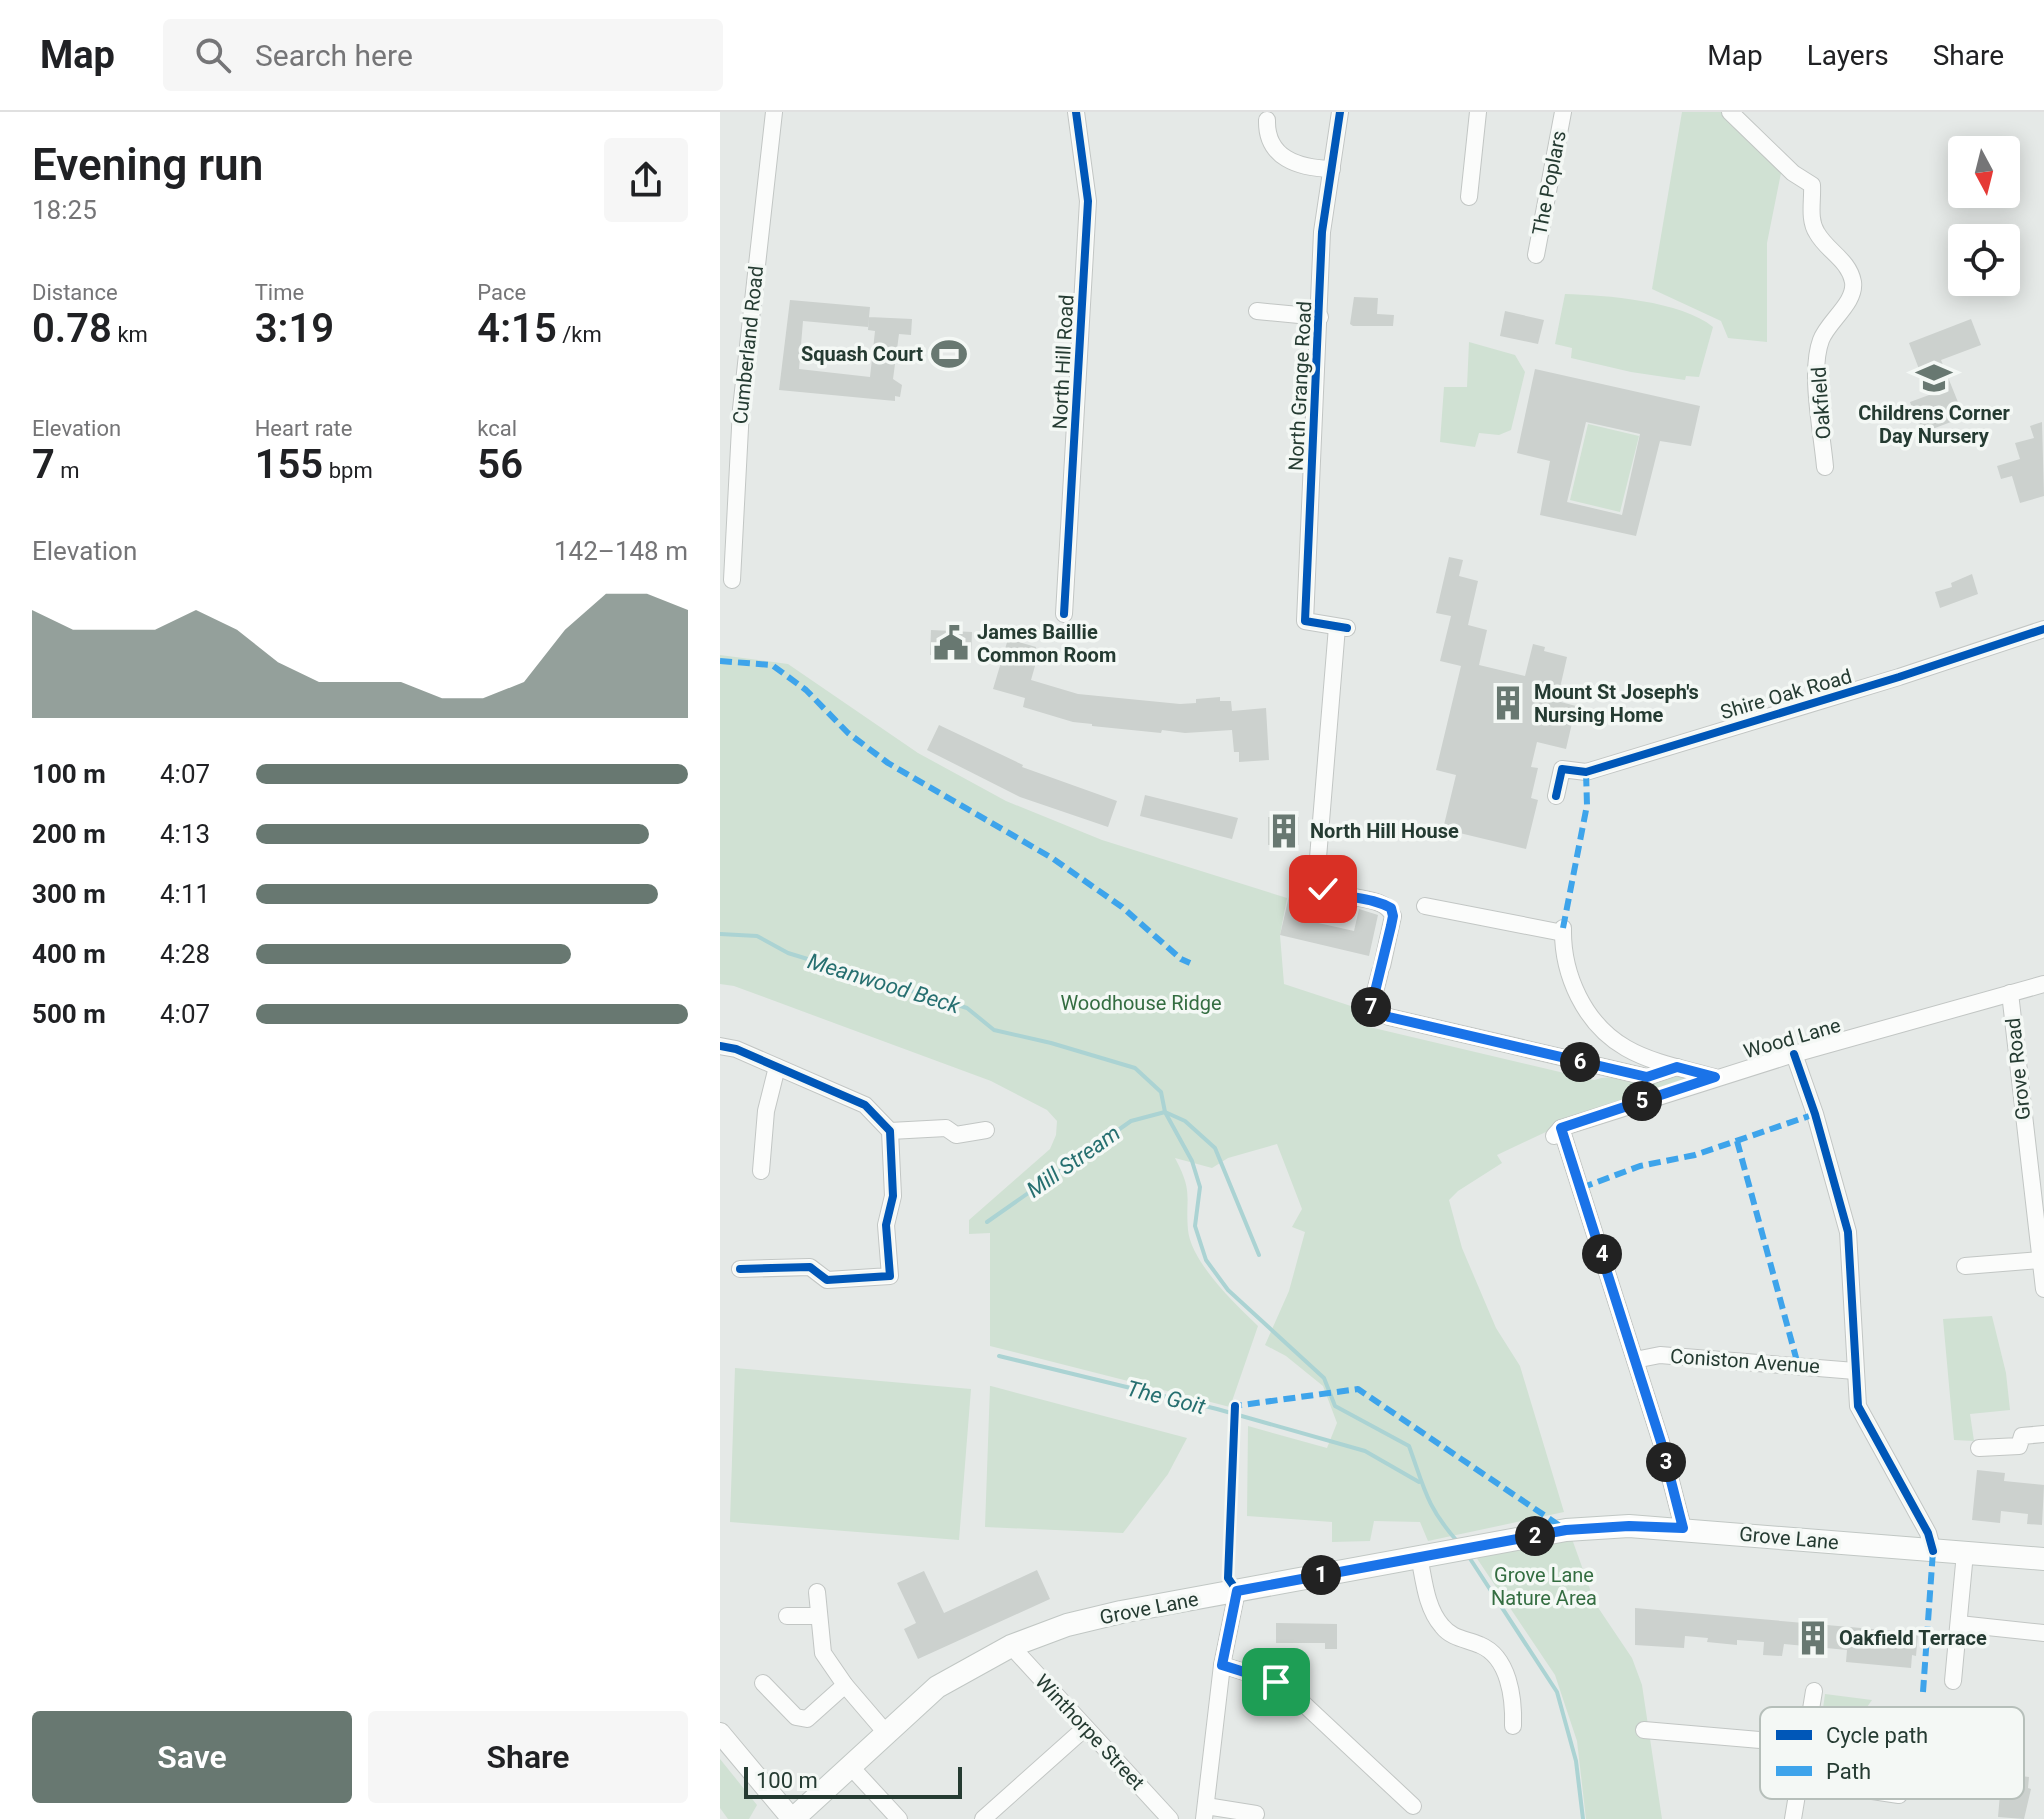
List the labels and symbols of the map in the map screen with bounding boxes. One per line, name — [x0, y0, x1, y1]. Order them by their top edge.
street label: The Poplars — [1527, 128, 1571, 238]
north arrow — [1948, 136, 2020, 208]
street label: Cumberland Road — [728, 265, 768, 425]
street label: North Hill Road — [1047, 294, 1079, 430]
street label: North Grange Road — [1284, 300, 1316, 472]
sports icon: Squash Court — [930, 335, 968, 373]
place label: Squash Court — [801, 342, 923, 366]
school or university icon: Childrens Corner Day Nursery — [1915, 359, 1953, 397]
street label: Oakfield — [1806, 366, 1836, 440]
place label: Childrens Corner Day Nursery — [1858, 401, 2010, 448]
place label: James Baillie Common Room — [977, 620, 1116, 667]
public building icon: James Baillie Common Room — [932, 624, 970, 662]
street label: Shire Oak Road — [1718, 664, 1854, 724]
place label: Mount St Joseph's Nursing Home — [1534, 680, 1699, 727]
building icon: Mount St Joseph's Nursing Home — [1489, 684, 1527, 722]
building icon: North Hill House — [1265, 812, 1303, 850]
place label: North Hill House — [1310, 819, 1459, 843]
pin — [1289, 855, 1357, 923]
water label: Meanwood Beck — [805, 948, 964, 1019]
pin: 7 — [1351, 987, 1391, 1027]
park label: Woodhouse Ridge — [1060, 991, 1222, 1015]
street label: Wood Lane — [1741, 1013, 1843, 1063]
street label: Grove Road — [2001, 1017, 2035, 1121]
pin: 6 — [1560, 1042, 1600, 1082]
pin: 5 — [1622, 1081, 1662, 1121]
water label: Mill Stream — [1022, 1120, 1125, 1203]
pin: 4 — [1582, 1234, 1622, 1274]
street label: Coniston Avenue — [1669, 1344, 1821, 1378]
water label: The Goit — [1124, 1376, 1209, 1420]
pin: 3 — [1646, 1442, 1686, 1482]
pin: 2 — [1515, 1516, 1555, 1556]
street label: Grove Lane — [1738, 1522, 1840, 1554]
pin: 1 — [1301, 1555, 1341, 1595]
park label: Grove Lane Nature Area — [1491, 1563, 1597, 1610]
street label: Grove Lane — [1098, 1587, 1200, 1629]
building icon: Oakfield Terrace — [1794, 1619, 1832, 1657]
place label: Oakfield Terrace — [1839, 1626, 1987, 1650]
pin — [1242, 1648, 1310, 1716]
street label: Winthorpe Street — [1030, 1669, 1150, 1795]
legend — [1760, 1707, 2024, 1799]
text: Cycle path — [1826, 1723, 1928, 1748]
text: Path — [1826, 1759, 1871, 1784]
scale bar — [744, 1763, 962, 1799]

